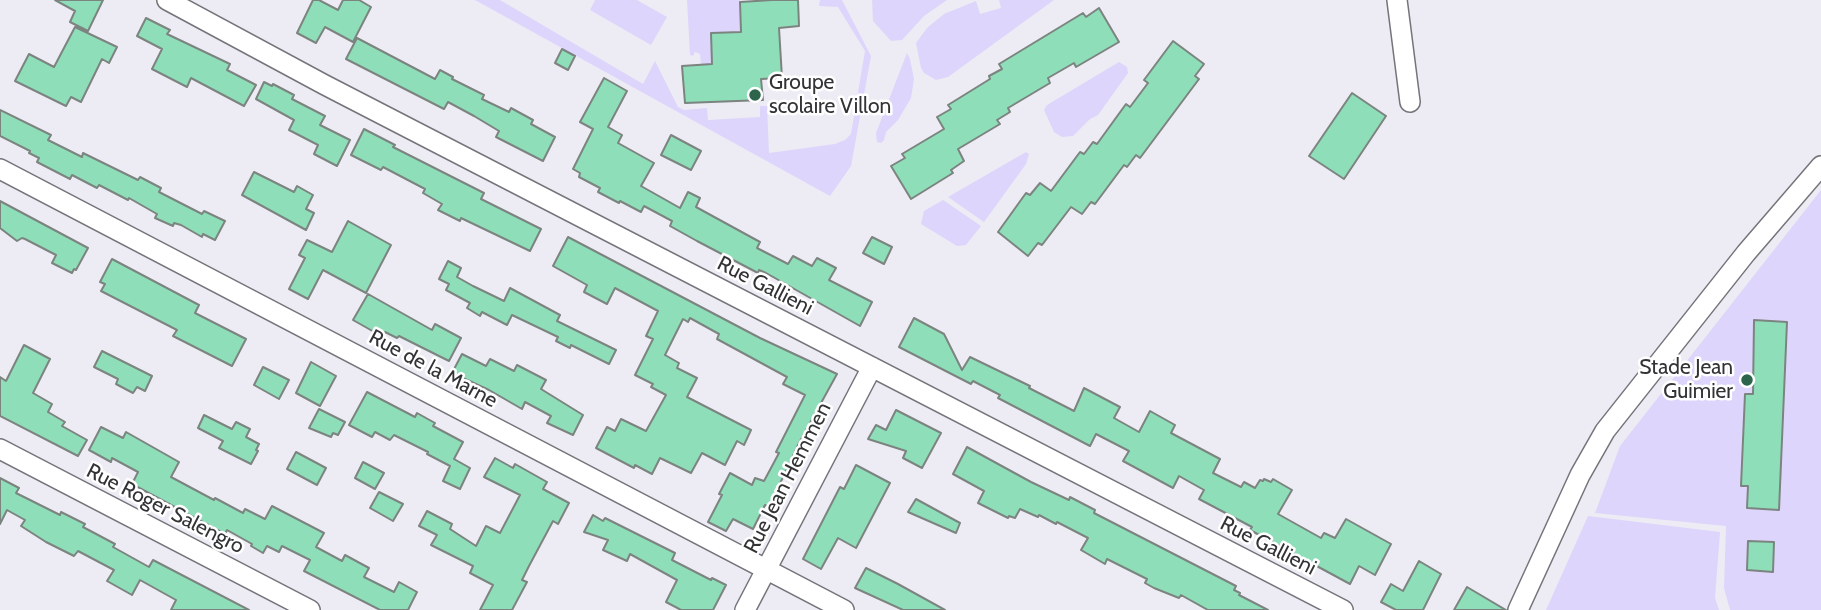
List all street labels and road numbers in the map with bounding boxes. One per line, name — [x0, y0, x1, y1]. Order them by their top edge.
street label: Rue Gallieni — [713, 251, 817, 321]
street label: Rue de la Marne — [364, 325, 502, 413]
street label: Rue Jean Hemmen — [739, 398, 837, 558]
street label: Rue Roger Salengro — [82, 458, 248, 560]
street label: Rue Gallieni — [1216, 511, 1320, 581]

